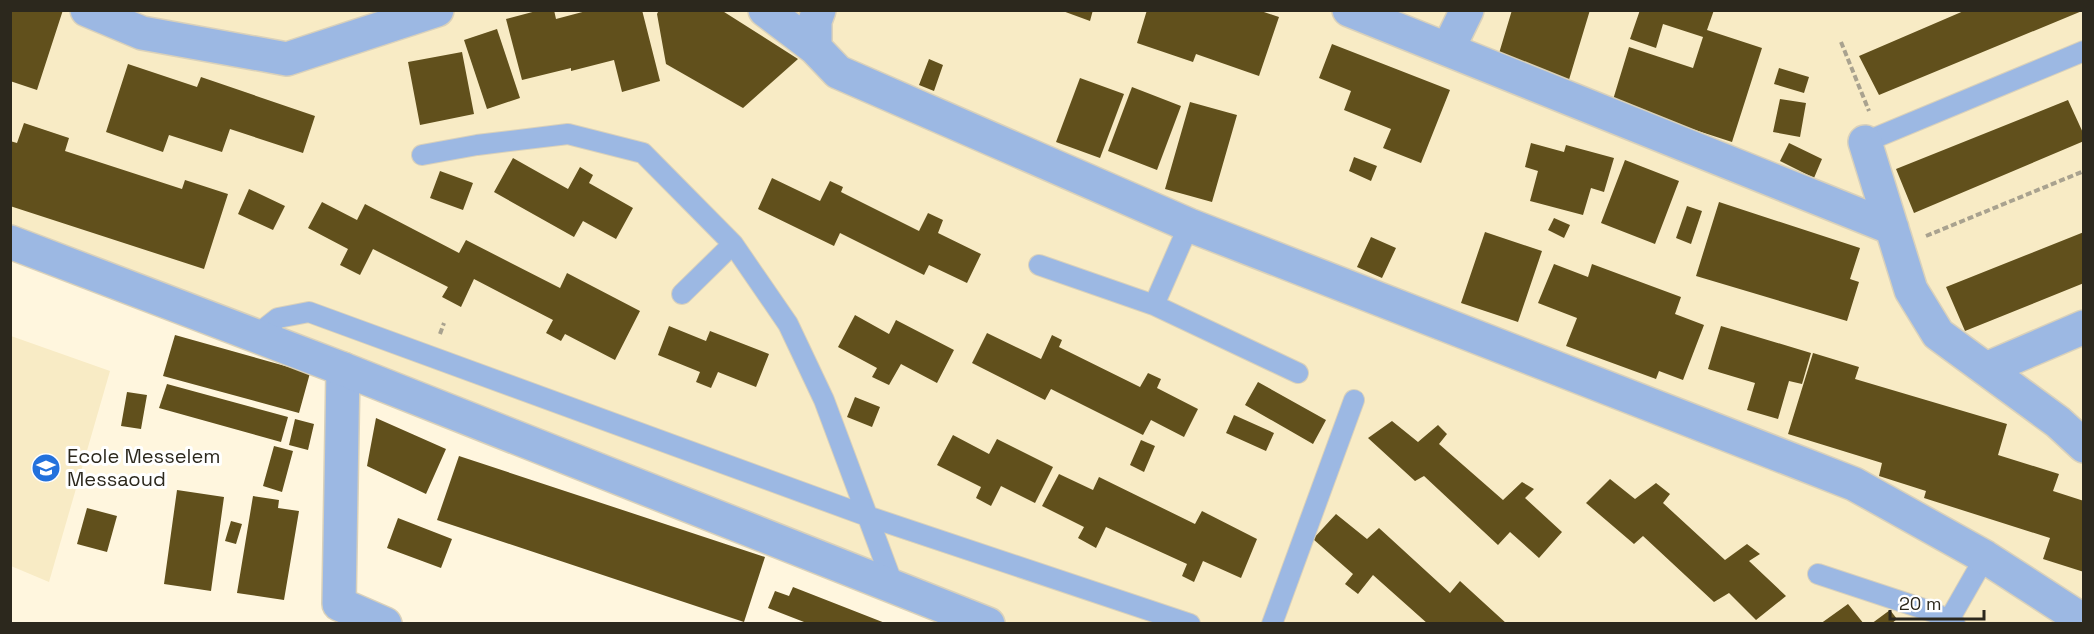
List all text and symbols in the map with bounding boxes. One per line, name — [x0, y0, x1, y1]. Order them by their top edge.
place label: Ecole Messelem Messaoud — [67, 443, 220, 492]
school or university icon: Ecole Messelem Messaoud — [30, 452, 62, 484]
scale bar — [1890, 583, 1984, 621]
text: 20 m — [1899, 592, 1942, 615]

